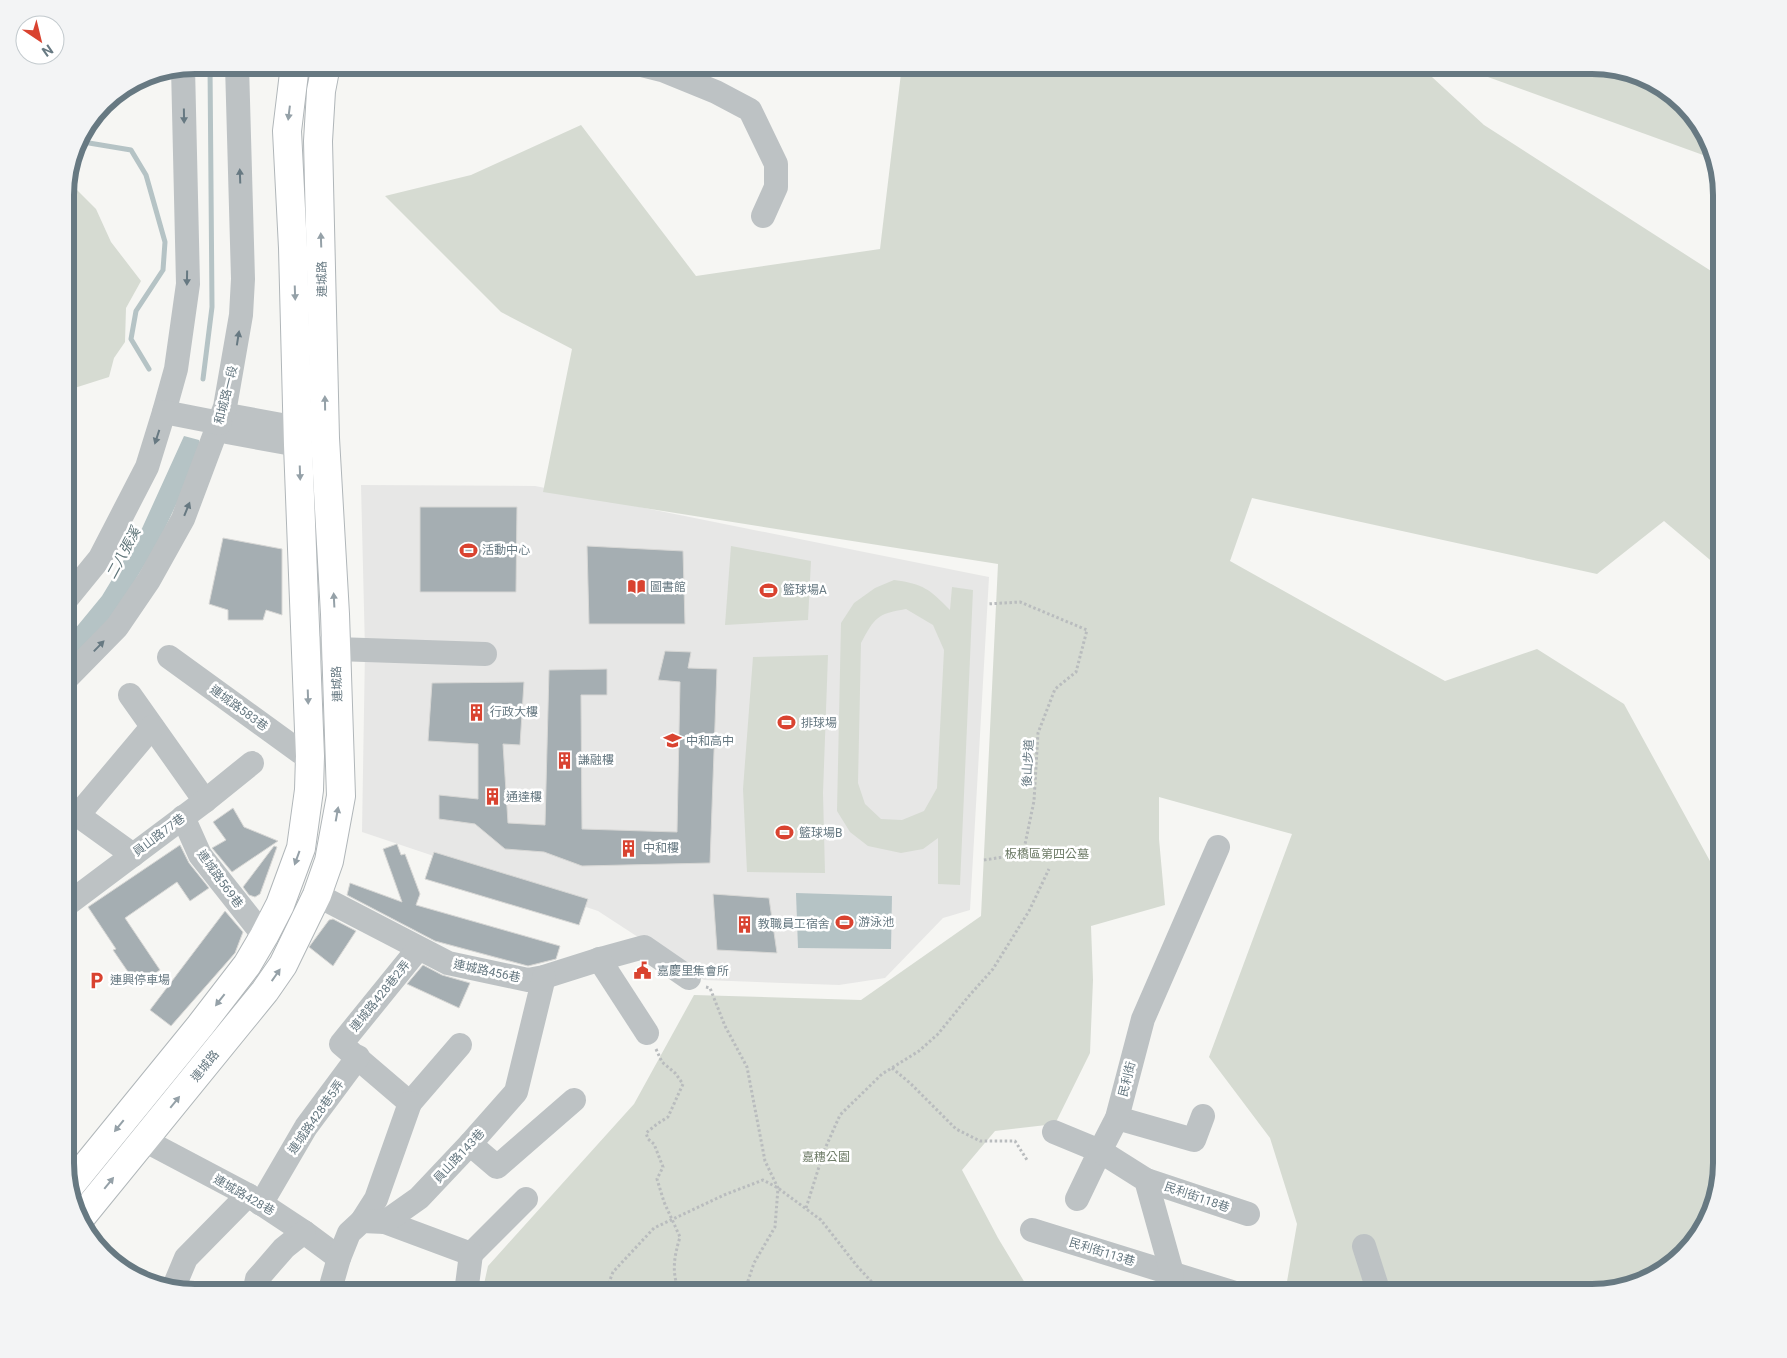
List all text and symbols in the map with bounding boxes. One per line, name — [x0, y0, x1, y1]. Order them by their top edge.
north arrow — [15, 15, 65, 65]
text: N — [39, 41, 56, 60]
one-way arrow — [285, 106, 293, 122]
one-way arrow — [180, 108, 188, 124]
one-way arrow — [236, 167, 244, 183]
one-way arrow — [317, 232, 325, 248]
street label: 連城路 — [315, 261, 329, 297]
one-way arrow — [183, 271, 191, 287]
one-way arrow — [291, 285, 299, 301]
one-way arrow — [234, 329, 242, 345]
street label: 和城路一段 — [212, 364, 240, 426]
one-way arrow — [320, 394, 328, 410]
one-way arrow — [152, 430, 160, 445]
one-way arrow — [296, 465, 304, 481]
one-way arrow — [183, 502, 191, 517]
water label: 二八張溪 — [103, 523, 144, 581]
sports icon: 活動中心 — [458, 540, 478, 560]
place label: 活動中心 — [482, 543, 530, 557]
library icon: 圖書館 — [626, 577, 646, 597]
place label: 圖書館 — [650, 580, 686, 594]
sports icon: 籃球場A — [759, 580, 779, 600]
place label: 籃球場A — [783, 583, 827, 597]
one-way arrow — [329, 592, 337, 608]
one-way arrow — [93, 640, 105, 652]
street label: 連城路 — [329, 666, 345, 702]
street label: 連城路583巷 — [207, 682, 271, 734]
one-way arrow — [304, 689, 312, 705]
building icon: 行政大樓 — [466, 702, 486, 722]
place label: 行政大樓 — [490, 705, 538, 719]
sports icon: 排球場 — [777, 713, 797, 733]
place label: 排球場 — [801, 716, 837, 730]
school or university icon: 中和高中 — [662, 731, 682, 751]
place label: 中和高中 — [686, 734, 734, 748]
street label: 後山步道 — [1020, 739, 1036, 787]
building icon: 謙融樓 — [554, 750, 574, 770]
place label: 謙融樓 — [578, 753, 614, 767]
building icon: 通達樓 — [482, 787, 502, 807]
place label: 通達樓 — [506, 790, 542, 804]
one-way arrow — [334, 806, 342, 822]
street label: 員山路77巷 — [130, 811, 188, 859]
sports icon: 籃球場B — [775, 823, 795, 843]
place label: 籃球場B — [799, 826, 842, 840]
building icon: 中和樓 — [619, 838, 639, 858]
place label: 中和樓 — [643, 841, 679, 855]
street label: 連城路569巷 — [194, 847, 246, 911]
park label: 板橋區第四公墓 — [1005, 847, 1089, 861]
one-way arrow — [293, 851, 301, 866]
sports icon: 游泳池 — [834, 912, 854, 932]
building icon: 教職員工宿舍 — [734, 914, 754, 934]
place label: 游泳池 — [858, 915, 894, 929]
place label: 教職員工宿舍 — [758, 917, 830, 931]
street label: 連城路456巷 — [452, 957, 522, 985]
street label: 連城路428巷2弄 — [347, 958, 413, 1034]
public building icon: 嘉慶里集會所 — [633, 961, 653, 981]
place label: 嘉慶里集會所 — [657, 964, 729, 978]
one-way arrow — [271, 968, 281, 982]
parking icon: 連興停車場 — [86, 970, 106, 990]
place label: 連興停車場 — [110, 973, 170, 987]
one-way arrow — [215, 993, 226, 1006]
street label: 連城路 — [188, 1048, 222, 1084]
street label: 民利街 — [1116, 1060, 1138, 1098]
street label: 連城路428巷5弄 — [285, 1077, 347, 1157]
one-way arrow — [169, 1096, 180, 1109]
one-way arrow — [113, 1120, 124, 1133]
street label: 員山路143巷 — [431, 1126, 487, 1186]
park label: 嘉穗公園 — [802, 1150, 850, 1164]
street label: 連城路428巷 — [211, 1172, 277, 1218]
one-way arrow — [104, 1177, 115, 1190]
street label: 民利街118巷 — [1162, 1179, 1232, 1215]
street label: 民利街113巷 — [1067, 1235, 1137, 1269]

